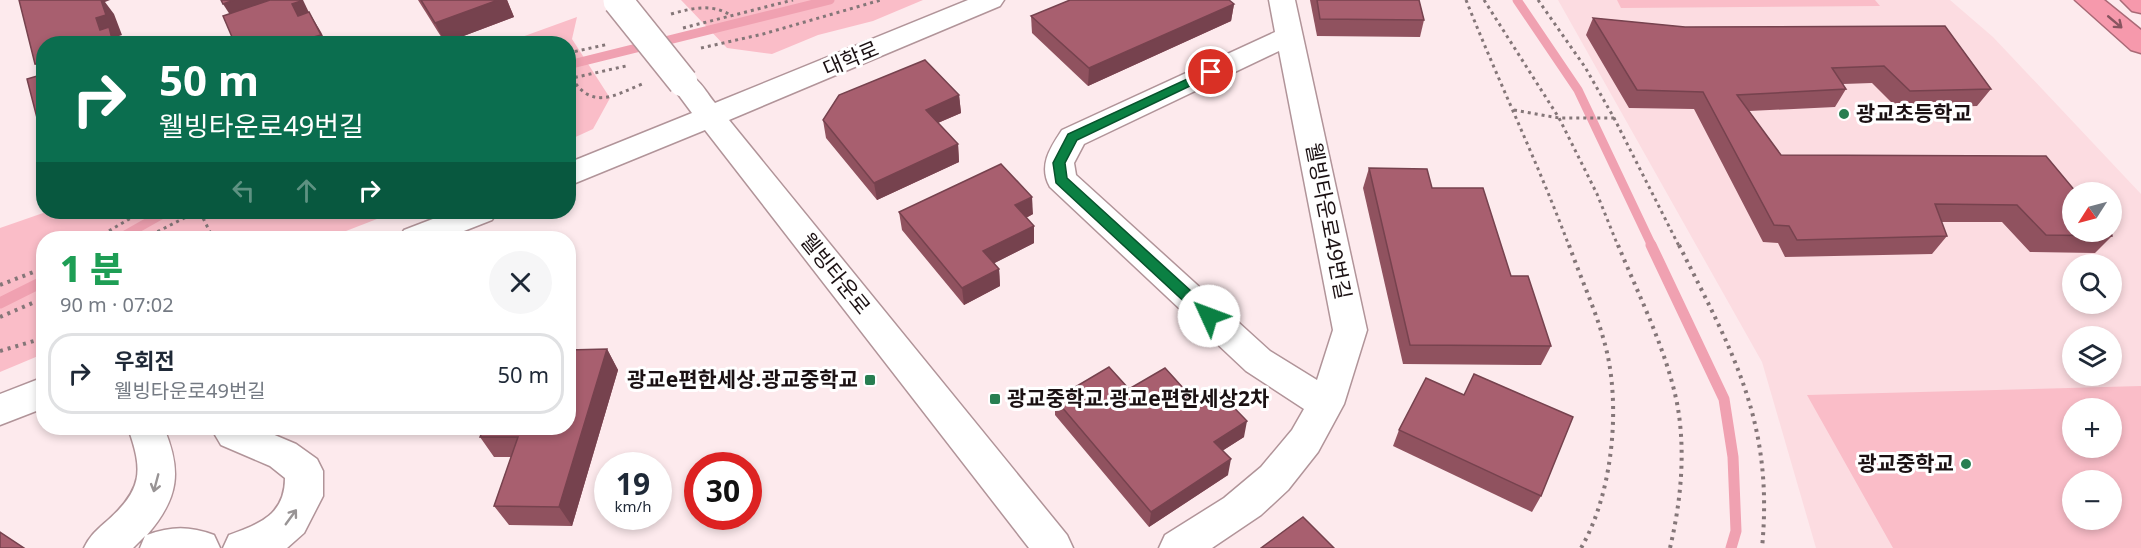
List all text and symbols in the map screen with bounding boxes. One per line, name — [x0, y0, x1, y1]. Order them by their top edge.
one-way arrow — [2107, 15, 2122, 29]
street label: 대학로 — [818, 34, 883, 82]
pin — [1185, 46, 1236, 97]
text: 50 m — [159, 51, 259, 108]
icon: arrive — [1194, 55, 1227, 88]
icon: right — [60, 60, 138, 138]
place label: 광교초등학교 — [1856, 99, 1972, 127]
text: 웰빙타운로49번길 — [159, 107, 364, 144]
marker: 광교초등학교 — [1837, 107, 1851, 121]
street label: 웰빙타운로49번길 — [1300, 140, 1358, 302]
icon: left — [227, 174, 260, 207]
icon: ahead — [290, 174, 323, 207]
icon: right — [353, 174, 386, 207]
north arrow — [2062, 182, 2122, 242]
map controls — [2062, 182, 2122, 530]
street label: 웰빙타운로 — [794, 227, 877, 320]
text: 1 분 — [60, 244, 123, 293]
button: close — [489, 251, 552, 314]
button: search — [2062, 254, 2122, 314]
position arrow — [1177, 284, 1241, 348]
text: 90 m · 07:02 — [60, 291, 174, 318]
button: layers — [2062, 326, 2122, 386]
text: 우회전 — [114, 345, 175, 375]
icon: right — [63, 357, 96, 390]
text: 50 m — [498, 359, 549, 389]
place label: 광교e편한세상.광교중학교 — [627, 365, 858, 393]
marker: 광교e편한세상.광교중학교 — [863, 373, 877, 387]
text: 웰빙타운로49번길 — [114, 377, 266, 404]
place label: 광교중학교.광교e편한세상2차 — [1007, 384, 1269, 412]
marker: 광교중학교.광교e편한세상2차 — [988, 392, 1002, 406]
button: + — [2062, 398, 2122, 458]
place label: 광교중학교 — [1857, 449, 1954, 477]
speed limit sign: 30 — [684, 452, 762, 530]
marker: 광교중학교 — [1959, 457, 1973, 471]
text: 19 — [616, 463, 650, 504]
button: − — [2062, 470, 2122, 530]
one-way arrow — [150, 473, 161, 492]
text: km/h — [615, 496, 651, 516]
one-way arrow — [285, 510, 297, 526]

